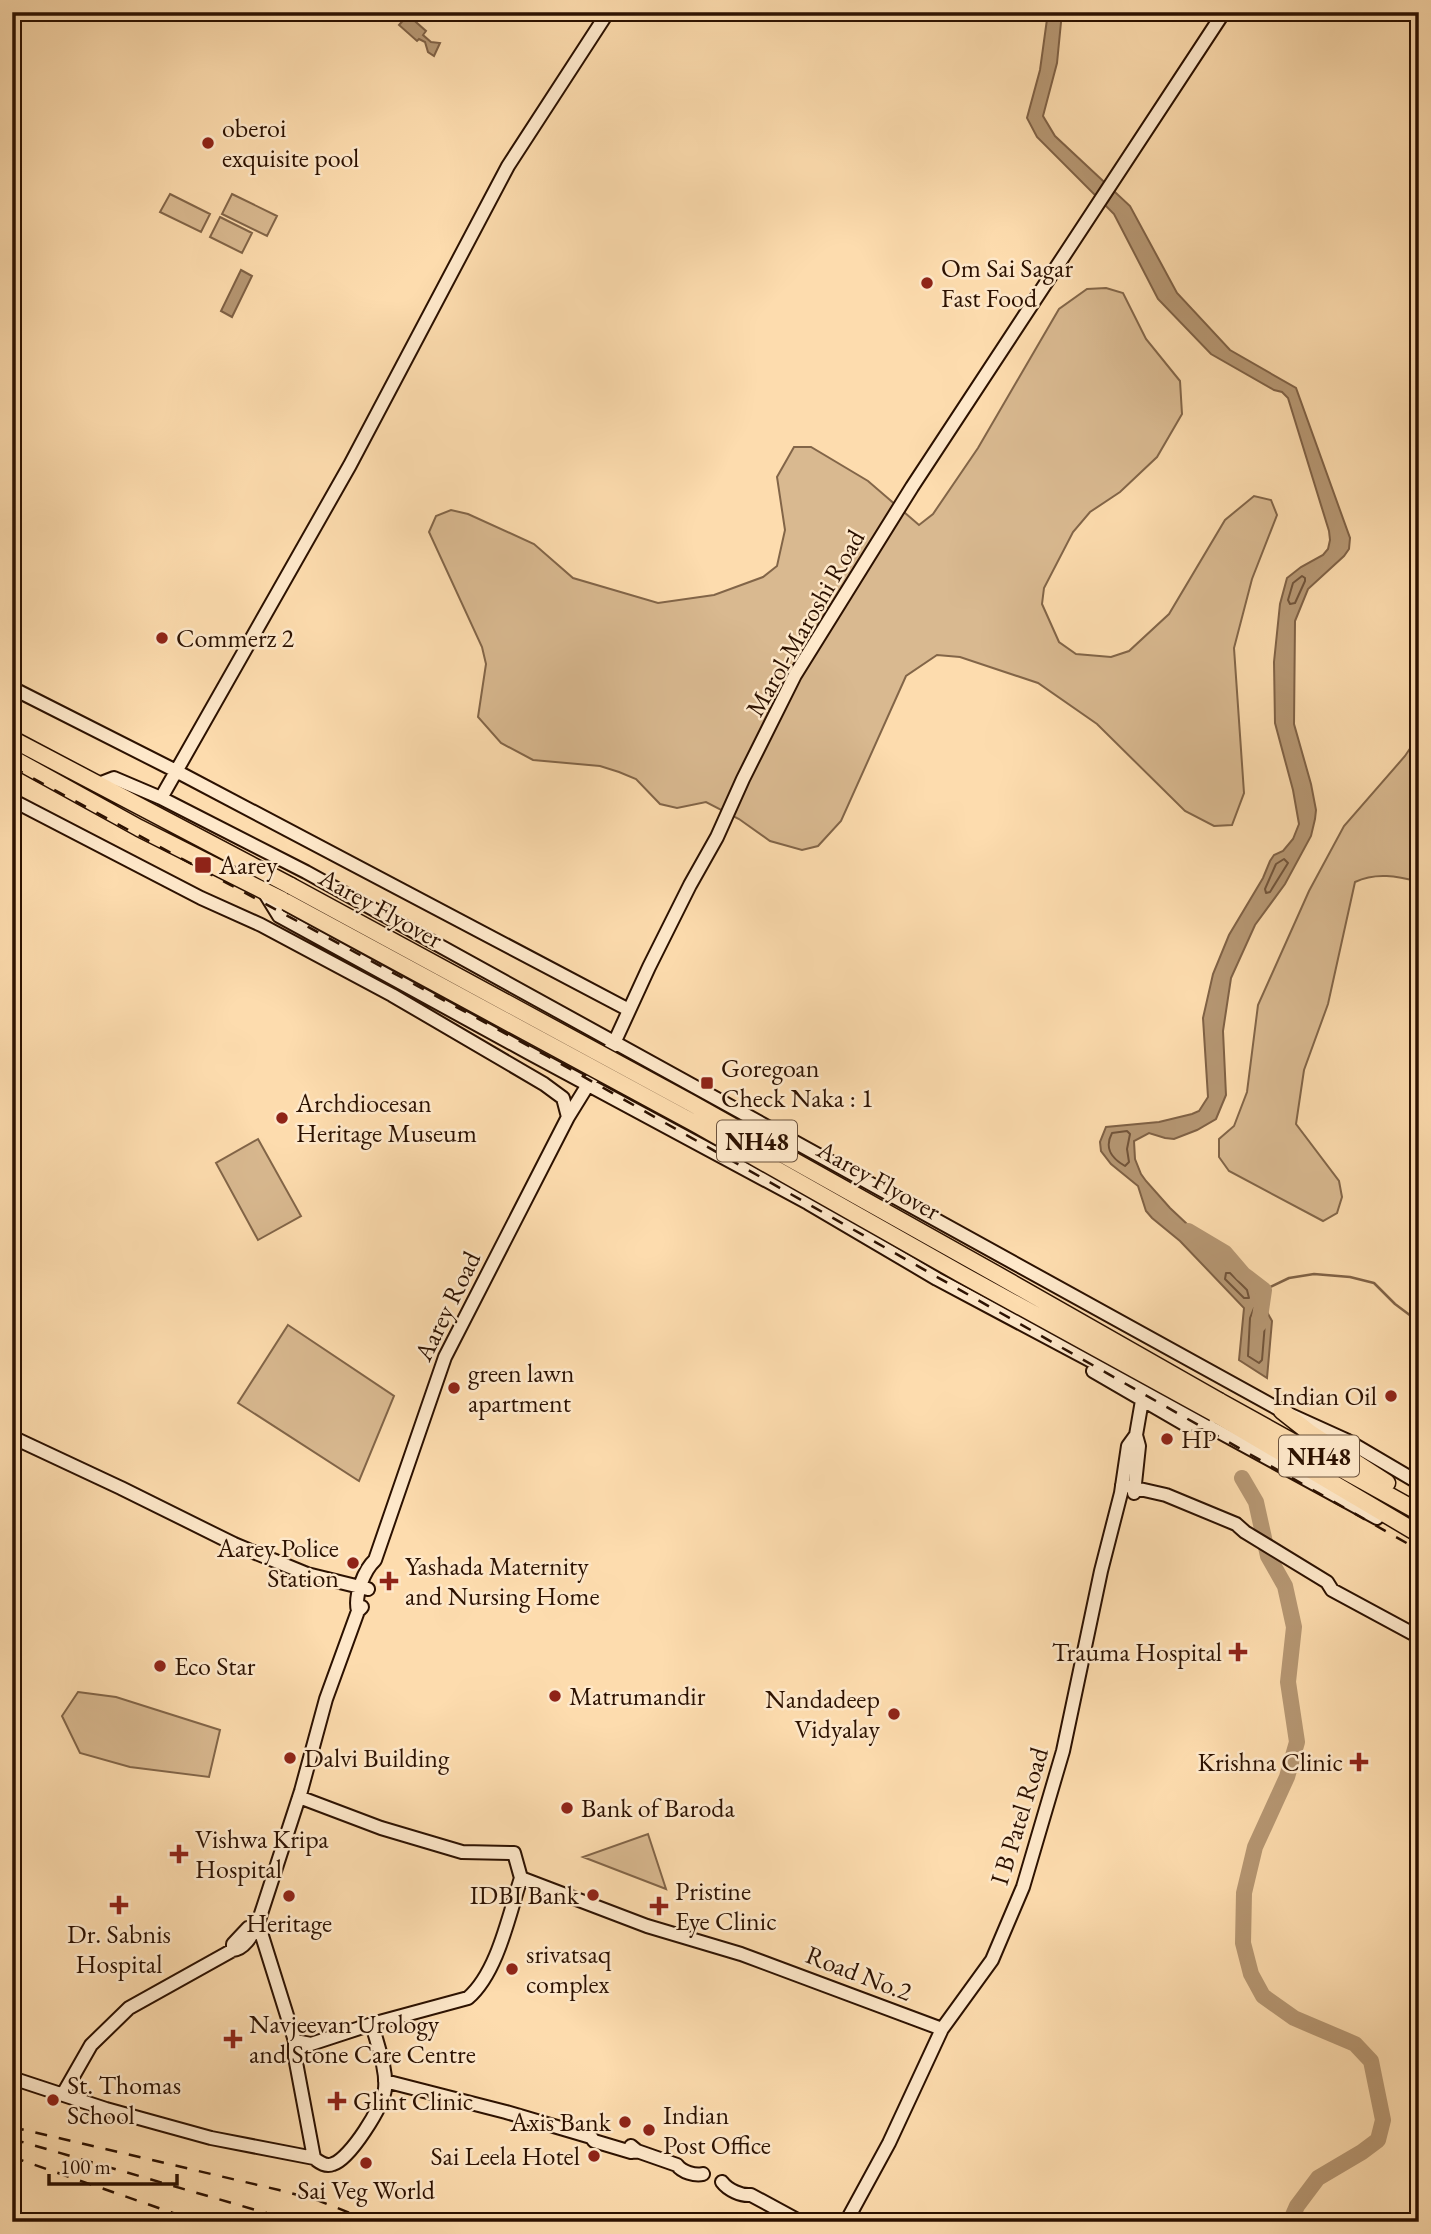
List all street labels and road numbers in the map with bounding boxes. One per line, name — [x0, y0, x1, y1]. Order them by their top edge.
street label: Marol-Maroshi Road — [738, 523, 873, 723]
street label: Aarey Flyover — [312, 860, 449, 956]
road number: NH48 — [717, 1120, 797, 1162]
street label: Aarey Flyover — [810, 1132, 947, 1228]
street label: Aarey Road — [405, 1245, 489, 1367]
road number: NH48 — [1279, 1436, 1359, 1476]
street label: I B Patel Road — [982, 1742, 1056, 1889]
street label: Road No.2 — [801, 1937, 917, 2009]

